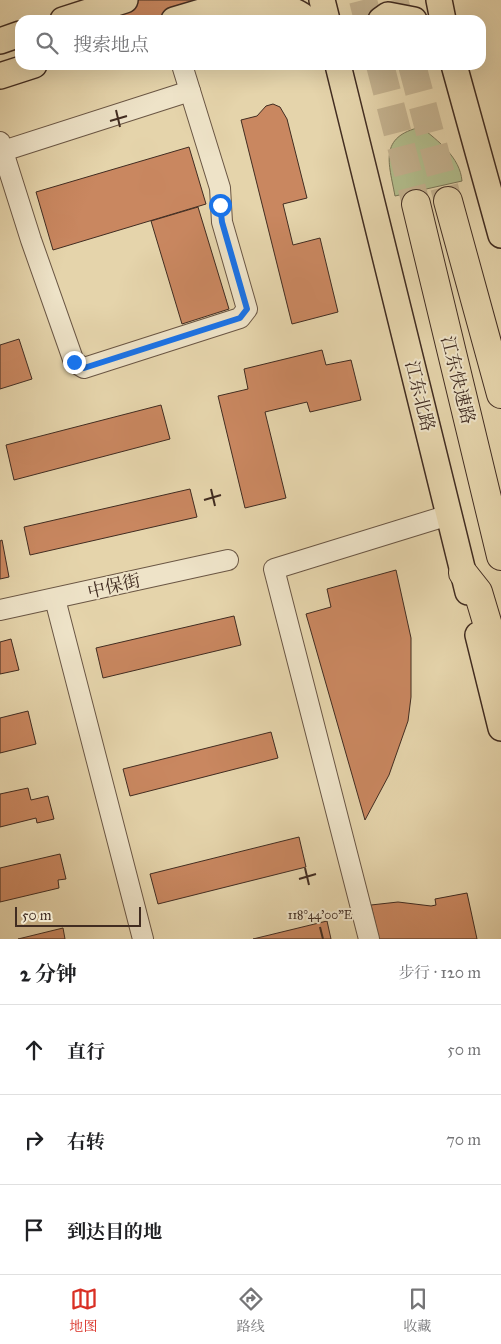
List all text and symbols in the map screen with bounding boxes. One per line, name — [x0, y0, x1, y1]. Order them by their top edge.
search box — [15, 15, 486, 70]
icon: search — [33, 29, 61, 57]
text: 搜索地点 — [73, 33, 149, 56]
route start — [209, 194, 232, 217]
street label: 江东快速路 — [436, 334, 480, 426]
route end — [63, 351, 86, 374]
street label: 江东北路 — [401, 358, 439, 434]
street label: 中保街 — [85, 569, 143, 603]
scale bar — [15, 904, 141, 927]
text: 50 m — [22, 907, 51, 924]
text: 118°44'00"E — [288, 908, 353, 922]
text: 2 分钟 — [20, 961, 77, 987]
text: 步行 · 120 m — [398, 963, 481, 982]
icon: ahead — [20, 1036, 48, 1064]
text: 直行 — [67, 1040, 105, 1063]
text: 50 m — [447, 1040, 481, 1059]
icon: right — [20, 1126, 48, 1154]
text: 右转 — [67, 1130, 105, 1153]
text: 70 m — [446, 1130, 481, 1149]
icon: arrive — [20, 1216, 48, 1244]
text: 到达目的地 — [67, 1220, 162, 1243]
tab: 地图 — [70, 1285, 98, 1335]
tab: 路线 — [237, 1285, 265, 1335]
tab: 收藏 — [404, 1285, 432, 1335]

